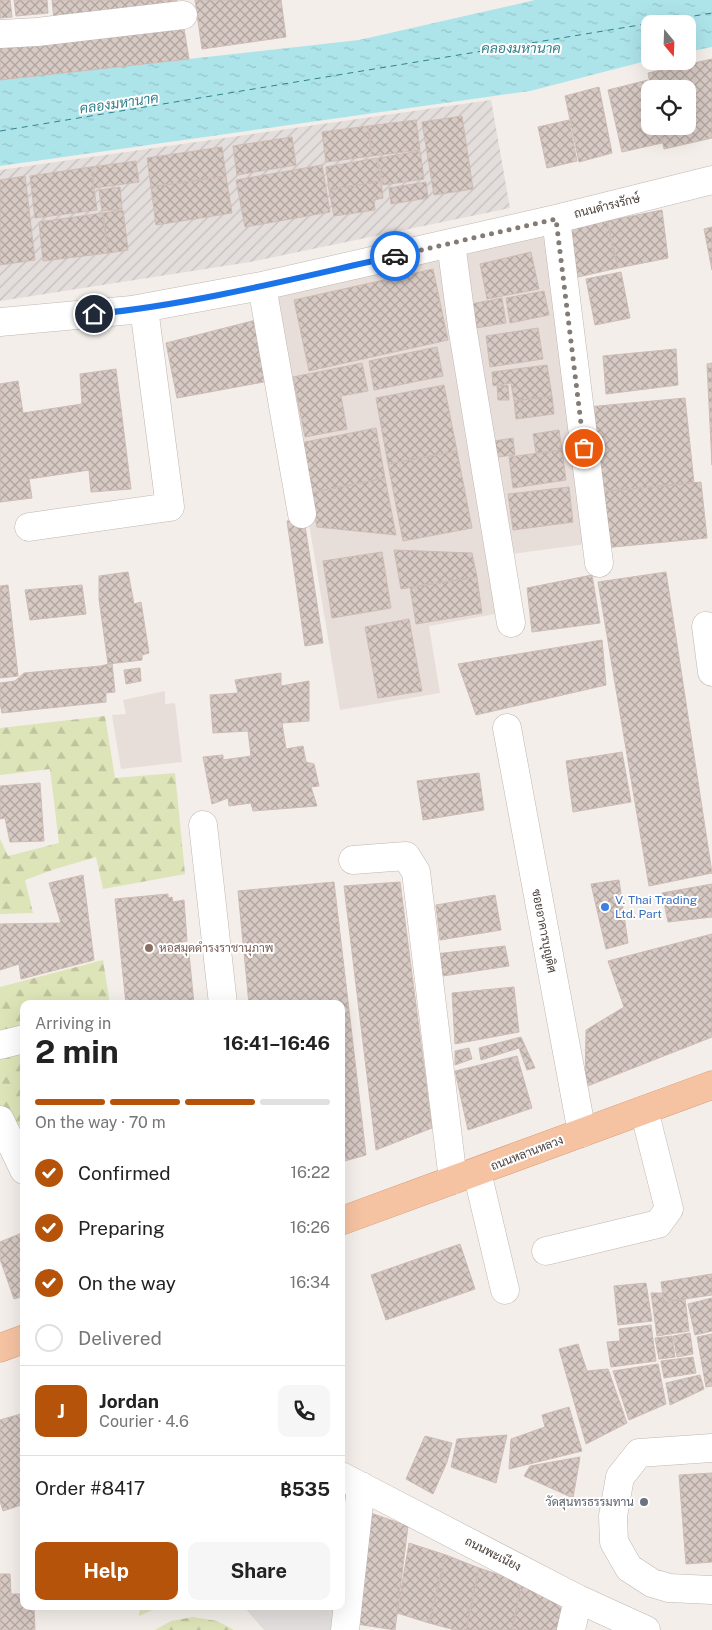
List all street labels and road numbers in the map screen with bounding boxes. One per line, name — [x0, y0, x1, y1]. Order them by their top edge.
street label: ถนนดำรงรักษ์ — [572, 190, 642, 221]
street label: ซอยอาคารบุญดิศ — [527, 888, 559, 974]
street label: ถนนหลานหลวง — [489, 1133, 565, 1173]
street label: ถนนพะเนียง — [463, 1533, 524, 1574]

